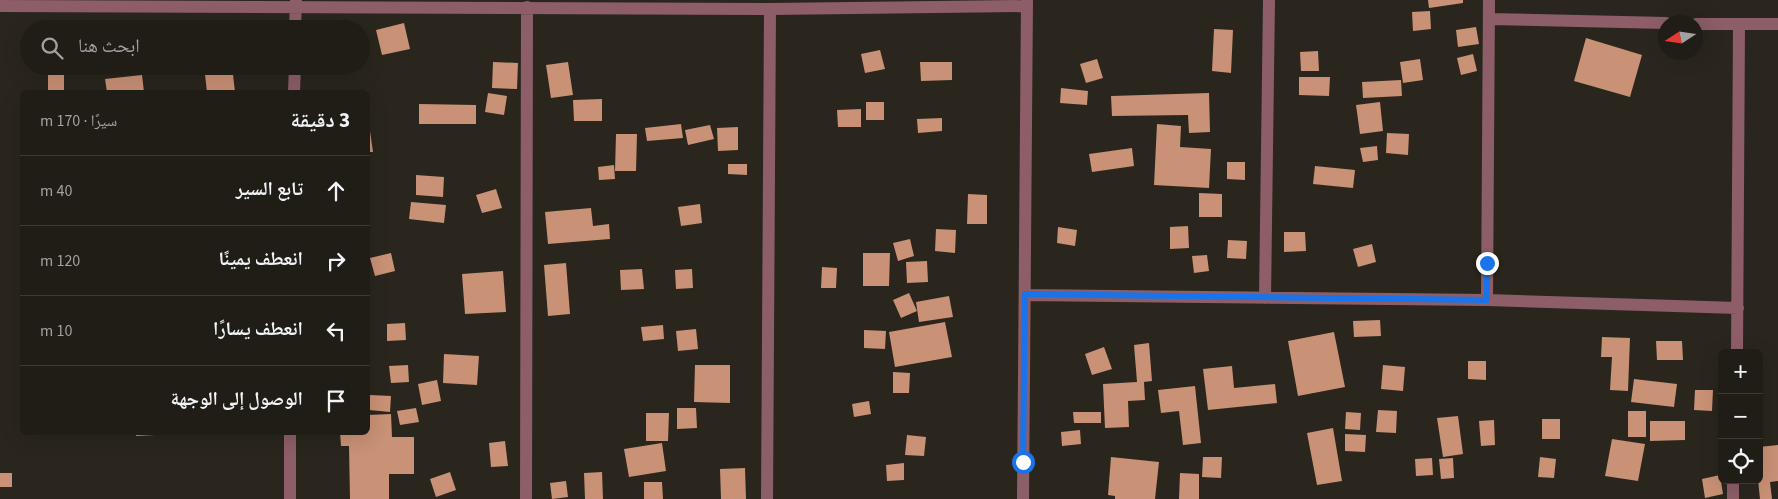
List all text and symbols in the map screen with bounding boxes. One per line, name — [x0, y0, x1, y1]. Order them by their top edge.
north arrow — [1658, 15, 1703, 60]
search box — [20, 20, 370, 75]
text: ابحث هنا — [78, 33, 140, 60]
icon: search — [38, 34, 66, 62]
text: 3 دقيقة — [291, 105, 350, 135]
text: سيرًا · 170 m — [40, 110, 117, 132]
text: تابع السير — [236, 176, 303, 203]
icon: ahead — [322, 177, 350, 205]
text: 40 m — [40, 180, 72, 202]
text: انعطف يمينًا — [219, 246, 303, 273]
icon: right — [322, 247, 350, 275]
text: 120 m — [40, 250, 80, 272]
route end — [1476, 252, 1499, 275]
text: انعطف يسارًا — [213, 316, 303, 343]
icon: left — [322, 317, 350, 345]
text: 10 m — [40, 320, 72, 342]
map controls — [1718, 349, 1763, 484]
button: + — [1718, 349, 1763, 394]
text: الوصول إلى الوجهة — [170, 386, 303, 413]
icon: arrive — [322, 387, 350, 415]
button: − — [1718, 394, 1763, 439]
button: locate — [1718, 439, 1763, 484]
route start — [1012, 451, 1035, 474]

